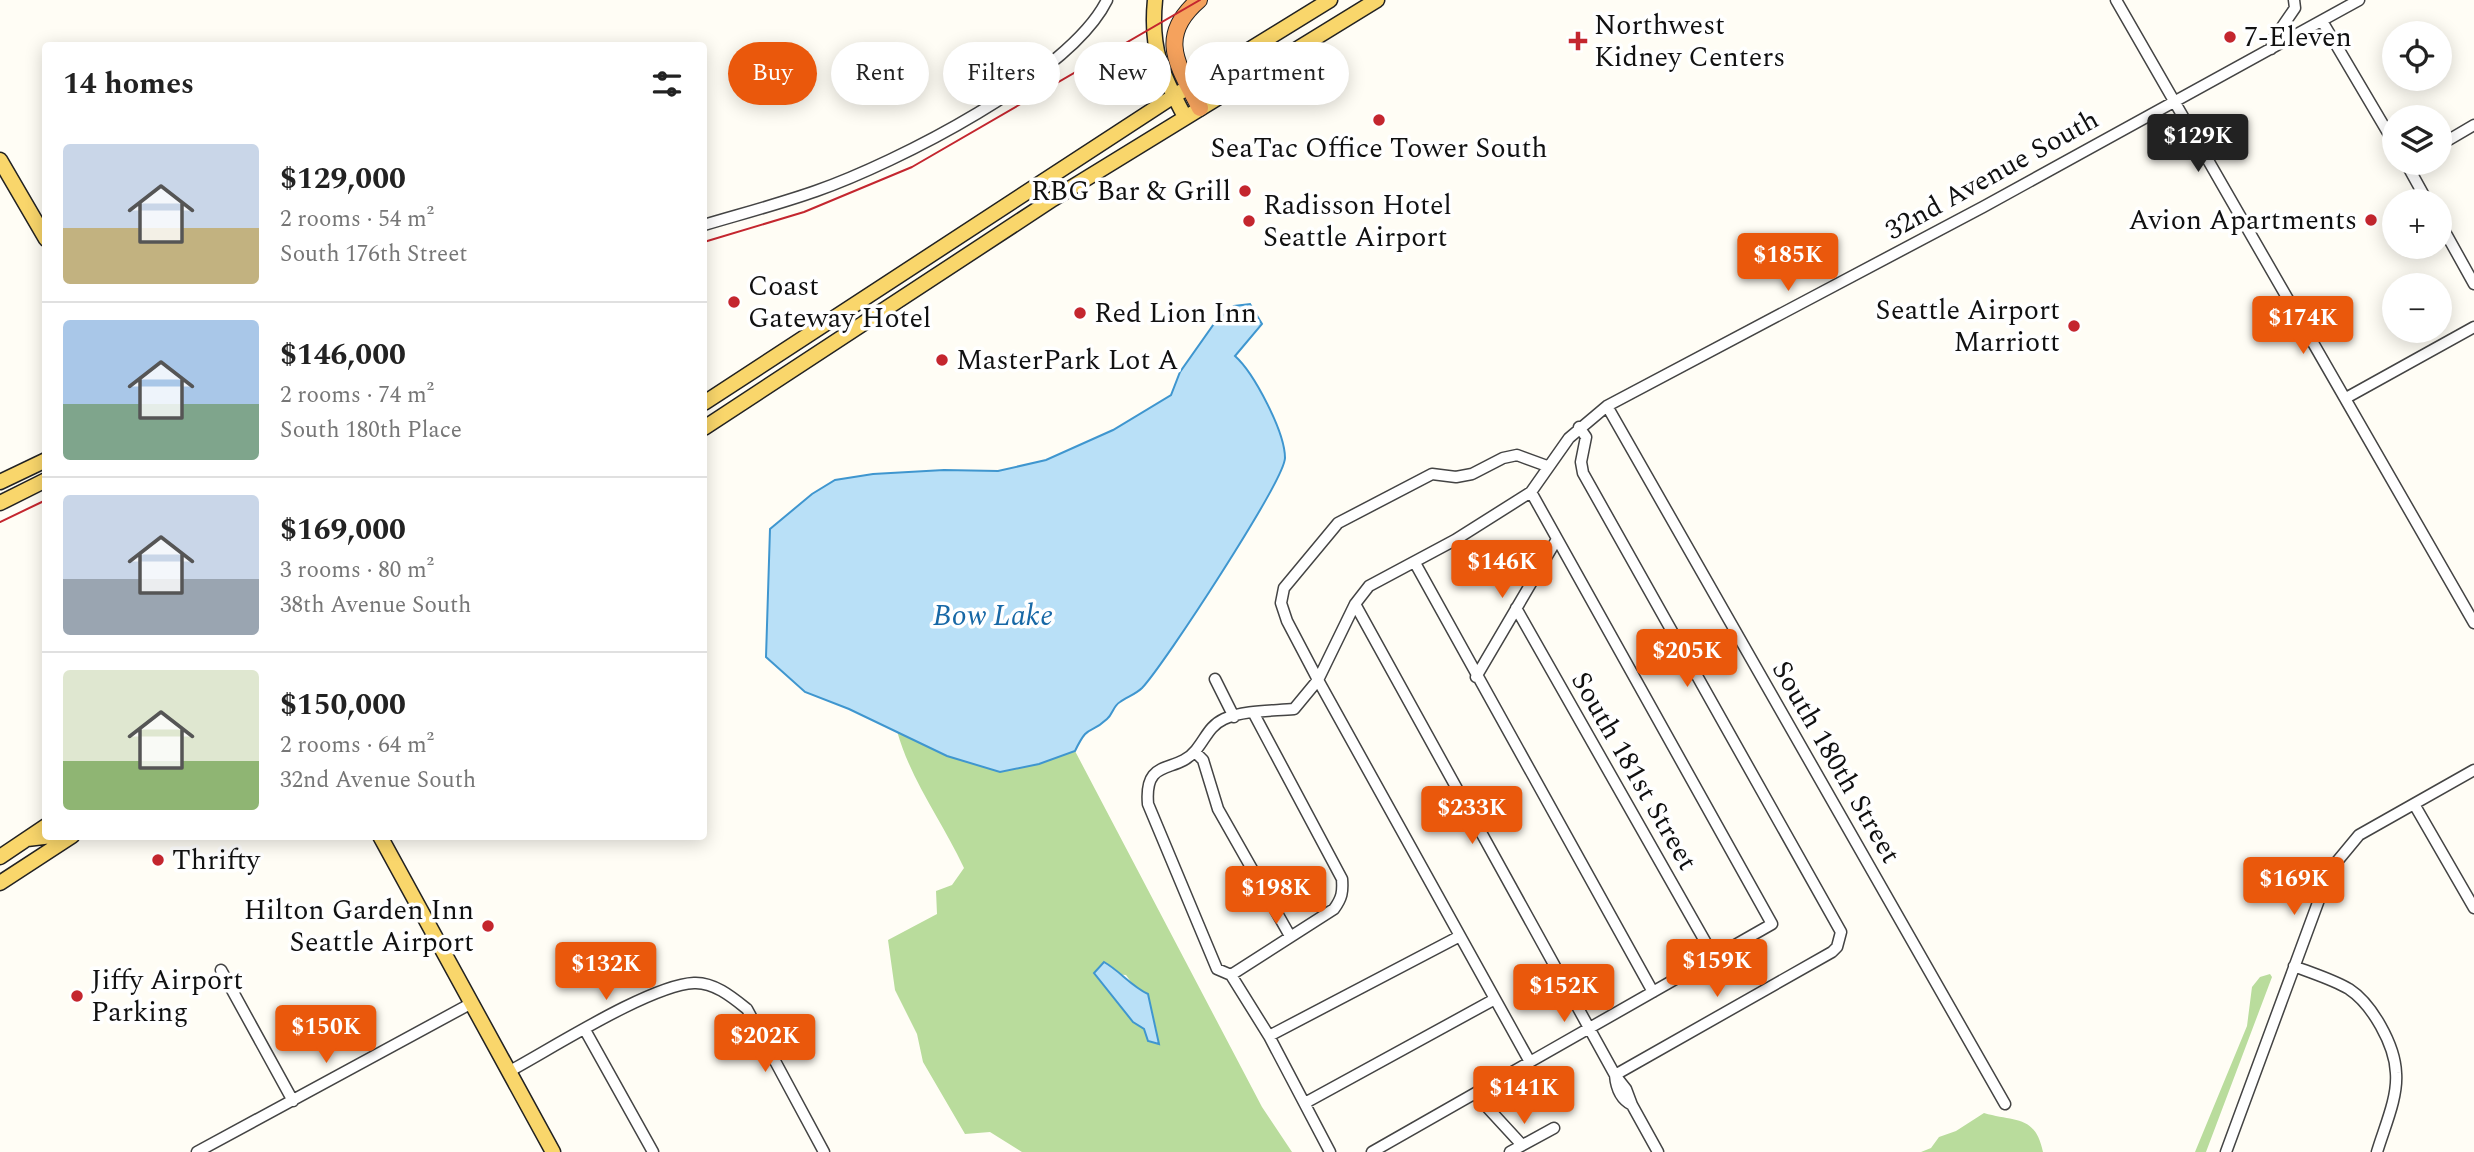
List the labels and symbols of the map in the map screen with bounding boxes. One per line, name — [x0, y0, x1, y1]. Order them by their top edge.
place label: Northwest Kidney Centers — [1594, 4, 1785, 79]
place label: 7-Eleven — [2244, 16, 2352, 59]
marker: 7-Eleven — [2222, 29, 2238, 45]
marker: Northwest Kidney Centers — [1568, 31, 1588, 51]
street label: 32nd Avenue South — [1877, 98, 2107, 252]
marker: SeaTac Office Tower South — [1371, 112, 1387, 128]
pin: $129K — [2149, 114, 2247, 174]
place label: SeaTac Office Tower South — [1210, 127, 1548, 170]
place label: RBG Bar & Grill — [1031, 170, 1231, 213]
marker: RBG Bar & Grill — [1237, 183, 1253, 199]
place label: Radisson Hotel Seattle Airport — [1263, 184, 1452, 259]
place label: Avion Apartments — [2129, 199, 2357, 242]
marker: Avion Apartments — [2363, 212, 2379, 228]
marker: Radisson Hotel Seattle Airport — [1241, 213, 1257, 229]
pin: $185K — [1739, 233, 1837, 293]
place label: Coast Gateway Hotel — [748, 265, 931, 340]
place label: Seattle Airport Marriott — [1876, 289, 2060, 364]
place label: Red Lion Inn — [1094, 292, 1257, 335]
marker: Coast Gateway Hotel — [726, 294, 742, 310]
pin: $174K — [2254, 296, 2352, 356]
marker: Red Lion Inn — [1072, 305, 1088, 321]
marker: Seattle Airport Marriott — [2066, 318, 2082, 334]
place label: MasterPark Lot A — [956, 339, 1178, 382]
marker: MasterPark Lot A — [934, 352, 950, 368]
pin: $146K — [1453, 540, 1551, 600]
water label: Bow Lake — [933, 593, 1053, 639]
pin: $205K — [1638, 630, 1736, 689]
street label: South 180th Street — [1760, 652, 1912, 872]
street label: South 181st Street — [1559, 663, 1709, 879]
pin: $233K — [1423, 786, 1521, 846]
place label: Thrifty — [172, 839, 262, 882]
marker: Thrifty — [150, 852, 166, 868]
pin: $169K — [2245, 858, 2343, 917]
pin: $198K — [1227, 866, 1325, 926]
place label: Hilton Garden Inn Seattle Airport — [244, 889, 474, 964]
marker: Hilton Garden Inn Seattle Airport — [480, 918, 496, 934]
pin: $159K — [1668, 940, 1766, 999]
pin: $132K — [557, 942, 655, 1002]
place label: Jiffy Airport Parking — [91, 959, 243, 1034]
pin: $152K — [1515, 964, 1613, 1024]
marker: Jiffy Airport Parking — [69, 988, 85, 1004]
pin: $150K — [277, 1006, 375, 1065]
pin: $202K — [716, 1014, 814, 1074]
pin: $141K — [1475, 1066, 1573, 1126]

